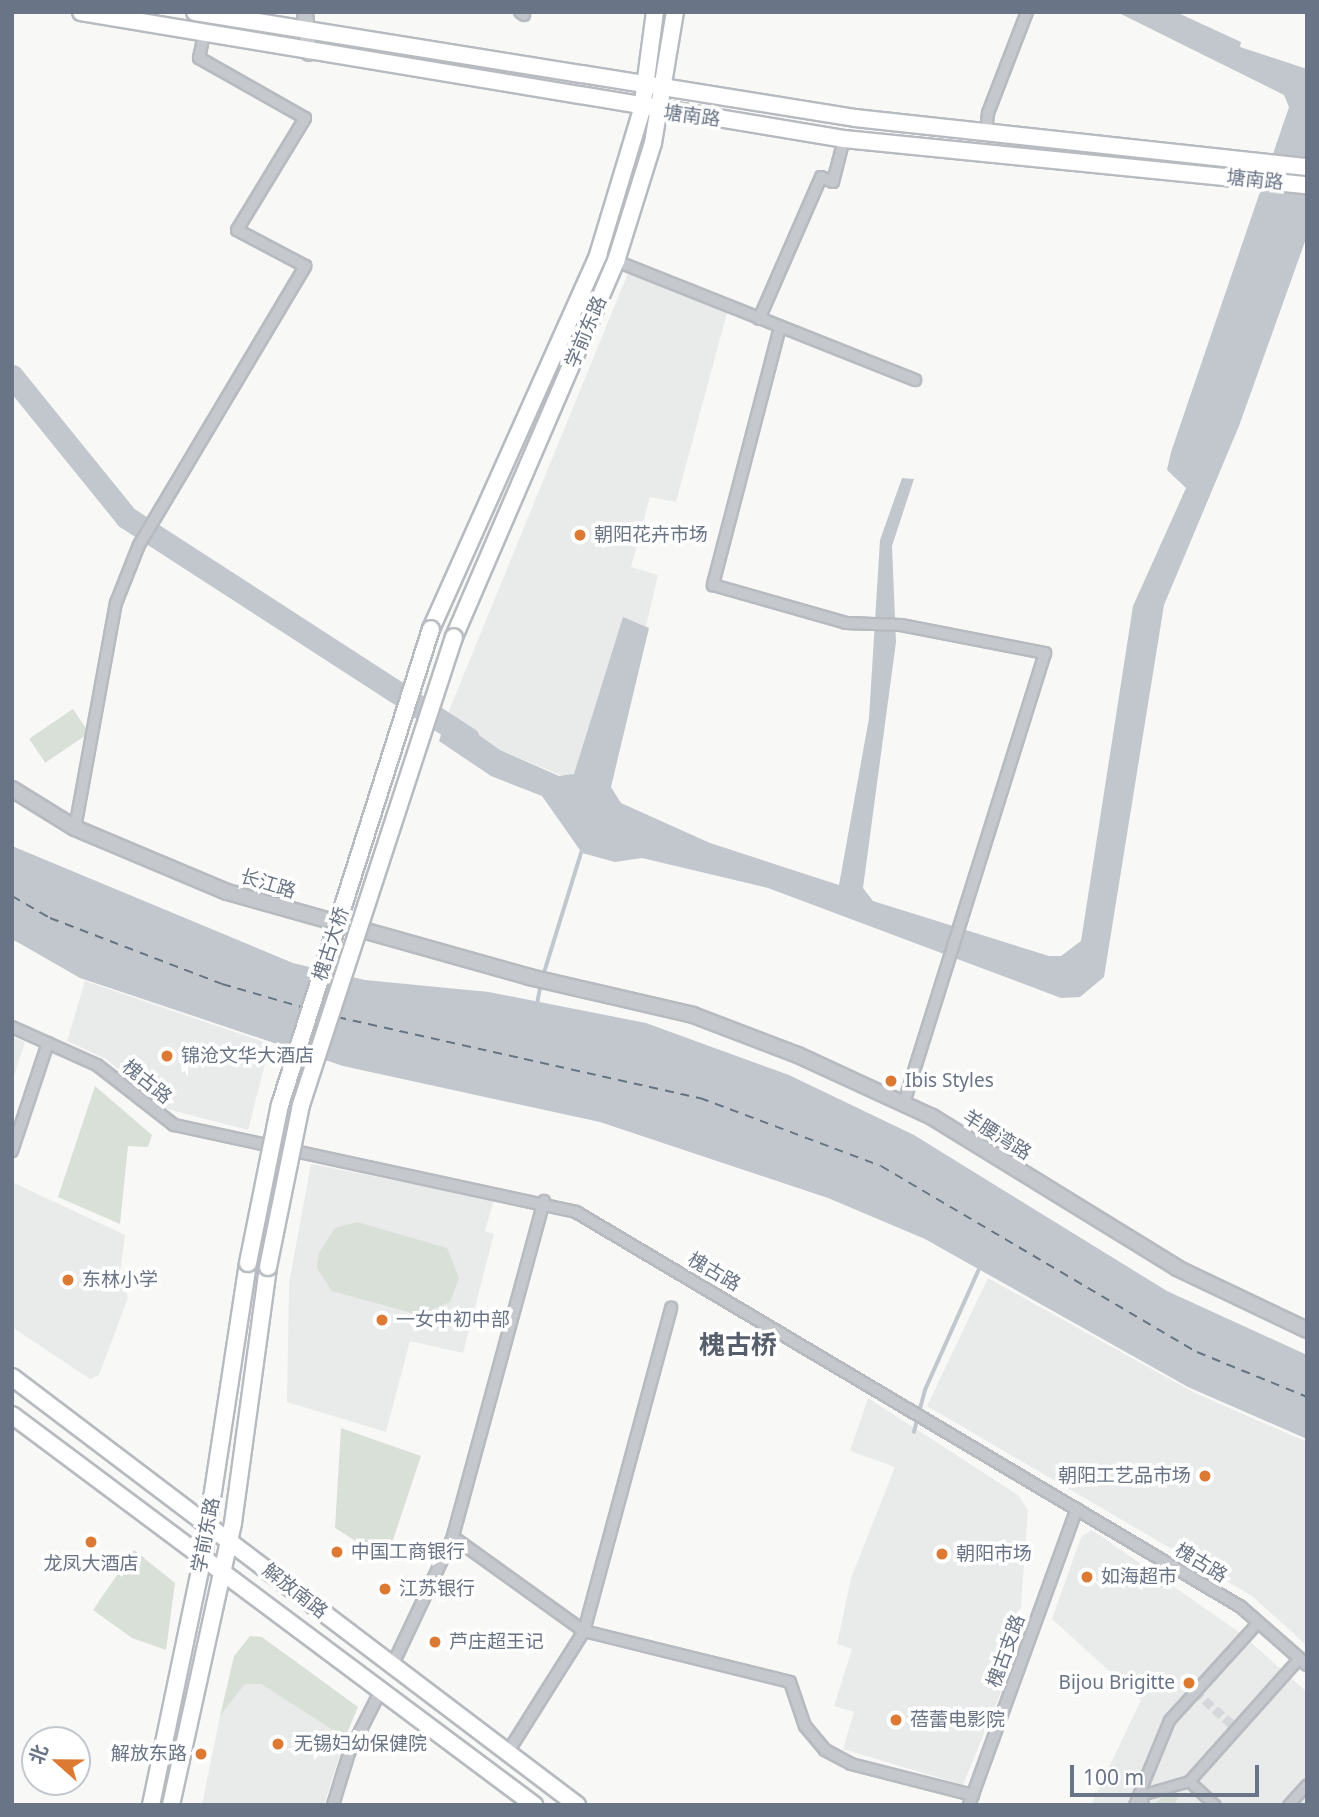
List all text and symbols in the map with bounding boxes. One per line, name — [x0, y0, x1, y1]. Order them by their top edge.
street label: 塘南路 — [662, 101, 722, 131]
street label: 塘南路 — [1225, 166, 1285, 194]
street label: 学前东路 — [561, 293, 611, 371]
place label: 朝阳花卉市场 — [594, 524, 708, 546]
marker: 朝阳花卉市场 — [572, 527, 588, 543]
street label: 长江路 — [237, 865, 299, 903]
street label: 槐古大桥 — [308, 904, 354, 984]
place label: 锦沧文华大酒店 — [181, 1045, 314, 1067]
marker: 锦沧文华大酒店 — [159, 1048, 175, 1064]
street label: 槐古路 — [118, 1055, 176, 1109]
place label: Ibis Styles — [905, 1070, 994, 1092]
marker: Ibis Styles — [883, 1073, 899, 1089]
street label: 羊腰湾路 — [959, 1105, 1035, 1165]
street label: 槐古路 — [684, 1248, 744, 1296]
place label: 东林小学 — [82, 1269, 158, 1291]
marker: 东林小学 — [60, 1272, 76, 1288]
place label: 一女中初中部 — [396, 1309, 510, 1331]
marker: 一女中初中部 — [374, 1312, 390, 1328]
district label: 槐古桥 — [699, 1329, 777, 1361]
place label: 朝阳工艺品市场 — [1058, 1465, 1191, 1487]
marker: 朝阳工艺品市场 — [1197, 1468, 1213, 1484]
street label: 学前东路 — [188, 1496, 224, 1574]
marker: 龙凤大酒店 — [83, 1534, 99, 1550]
street label: 槐古路 — [1171, 1539, 1231, 1587]
place label: 中国工商银行 — [351, 1541, 465, 1563]
place label: 朝阳市场 — [956, 1543, 1032, 1565]
marker: 中国工商银行 — [329, 1544, 345, 1560]
marker: 朝阳市场 — [934, 1546, 950, 1562]
place label: 龙凤大酒店 — [44, 1553, 138, 1575]
street label: 解放南路 — [258, 1559, 332, 1623]
place label: 如海超市 — [1101, 1566, 1177, 1588]
marker: 如海超市 — [1079, 1569, 1095, 1585]
place label: 江苏银行 — [399, 1578, 475, 1600]
marker: 江苏银行 — [377, 1581, 393, 1597]
street label: 槐古支路 — [982, 1611, 1030, 1691]
place label: 芦庄超王记 — [449, 1631, 544, 1653]
marker: 芦庄超王记 — [427, 1634, 443, 1650]
place label: Bijou Brigitte — [1059, 1672, 1175, 1694]
marker: Bijou Brigitte — [1181, 1675, 1197, 1691]
place label: 蓓蕾电影院 — [910, 1709, 1005, 1731]
marker: 蓓蕾电影院 — [888, 1712, 904, 1728]
north arrow — [21, 1726, 91, 1796]
place label: 无锡妇幼保健院 — [294, 1733, 427, 1755]
marker: 无锡妇幼保健院 — [268, 1734, 288, 1754]
text: 北 — [23, 1741, 54, 1768]
place label: 解放东路 — [111, 1743, 187, 1765]
marker: 解放东路 — [193, 1746, 209, 1762]
scale bar — [1074, 1750, 1263, 1794]
text: 100 m — [1083, 1763, 1144, 1791]

